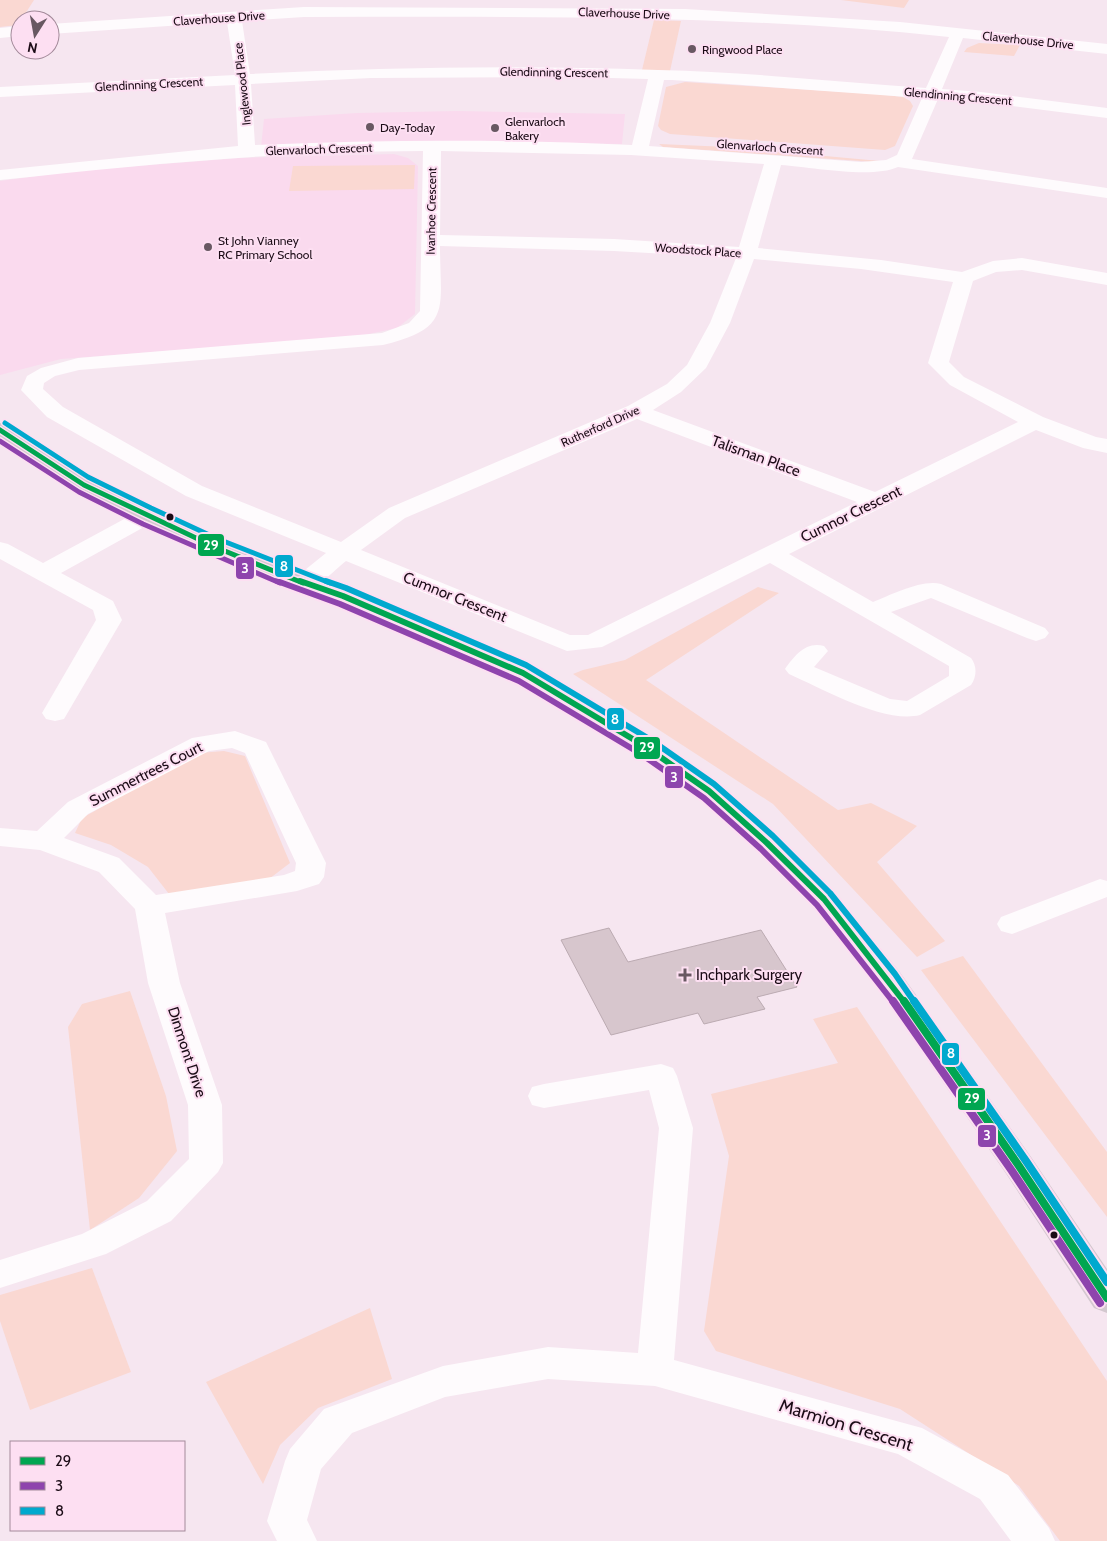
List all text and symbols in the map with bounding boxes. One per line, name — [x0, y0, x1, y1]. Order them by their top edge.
street label: Claverhouse Drive — [578, 4, 670, 22]
street label: Claverhouse Drive — [173, 7, 265, 29]
north arrow — [10, 10, 60, 60]
street label: Claverhouse Drive — [982, 28, 1074, 52]
text: N — [26, 38, 39, 58]
street label: Inglewood Place — [230, 42, 254, 126]
place label: Ringwood Place — [702, 42, 783, 57]
marker: Ringwood Place — [686, 43, 698, 55]
street label: Glendinning Crescent — [500, 64, 608, 80]
street label: Glendinning Crescent — [94, 74, 204, 94]
street label: Glendinning Crescent — [903, 84, 1013, 108]
place label: Glenvarloch Bakery — [505, 114, 565, 143]
place label: Day-Today — [380, 120, 435, 135]
marker: Day-Today — [364, 121, 376, 133]
marker: Glenvarloch Bakery — [489, 122, 501, 134]
street label: Glenvarloch Crescent — [716, 136, 824, 158]
street label: Glenvarloch Crescent — [265, 140, 373, 158]
street label: Ivanhoe Crescent — [423, 167, 439, 255]
place label: St John Vianney RC Primary School — [218, 233, 312, 262]
street label: Woodstock Place — [654, 239, 742, 261]
marker: St John Vianney RC Primary School — [202, 241, 214, 253]
street label: Rutherford Drive — [558, 402, 642, 450]
street label: Talisman Place — [709, 432, 803, 480]
street label: Cumnor Crescent — [798, 482, 904, 546]
unlabelled marker — [165, 512, 175, 522]
line badge: 29 — [197, 533, 225, 557]
text: 29 — [203, 536, 219, 554]
line badge: 8 — [274, 554, 294, 578]
line badge: 3 — [235, 556, 255, 580]
text: 8 — [280, 557, 288, 575]
text: 3 — [241, 559, 249, 577]
street label: Cumnor Crescent — [401, 568, 509, 626]
line badge: 8 — [606, 707, 625, 731]
text: 8 — [611, 710, 619, 728]
line badge: 29 — [633, 736, 661, 760]
street label: Summertrees Court — [86, 738, 206, 810]
text: 29 — [639, 738, 655, 756]
line badge: 3 — [664, 765, 684, 789]
text: 3 — [670, 768, 678, 786]
place label: Inchpark Surgery — [696, 966, 802, 984]
marker: Inchpark Surgery — [678, 968, 692, 982]
street label: Dinmont Drive — [164, 1004, 210, 1100]
line badge: 8 — [941, 1042, 960, 1066]
text: 8 — [947, 1044, 955, 1062]
line badge: 29 — [957, 1087, 986, 1111]
text: 29 — [964, 1089, 980, 1107]
line badge: 3 — [977, 1124, 997, 1148]
text: 3 — [983, 1126, 991, 1144]
unlabelled marker — [1049, 1230, 1059, 1240]
street label: Marmion Crescent — [776, 1394, 916, 1456]
legend — [10, 1441, 185, 1531]
text: 29 — [55, 1452, 71, 1470]
text: 3 — [55, 1477, 63, 1495]
text: 8 — [55, 1502, 64, 1520]

